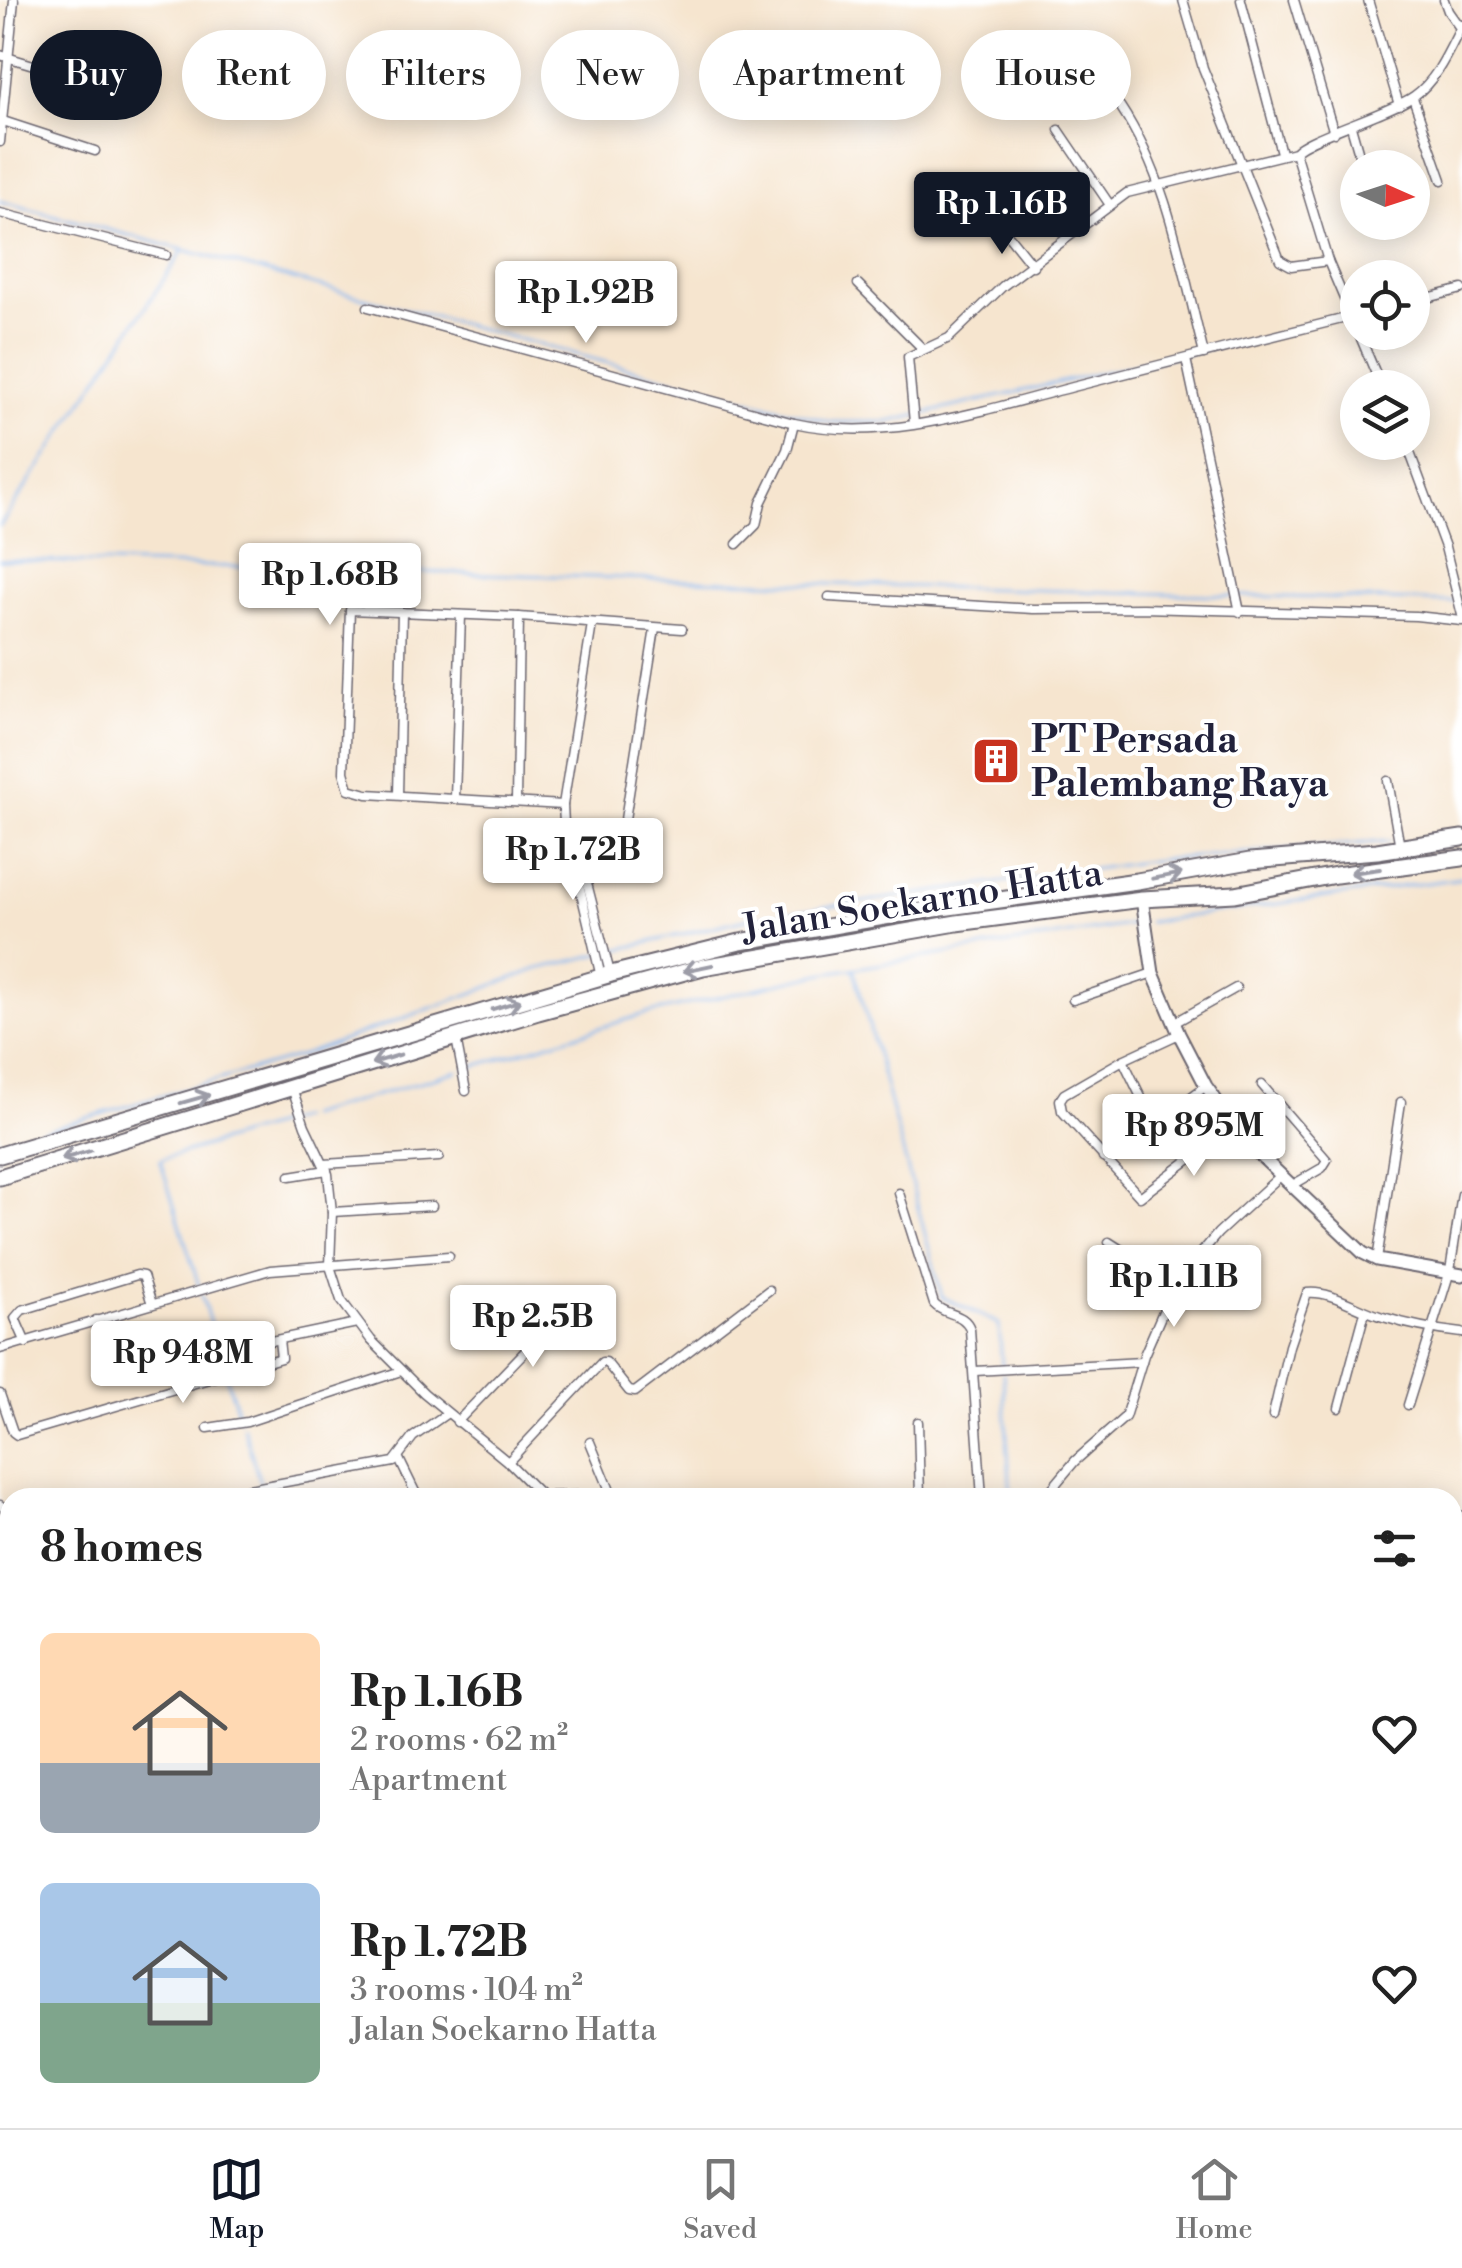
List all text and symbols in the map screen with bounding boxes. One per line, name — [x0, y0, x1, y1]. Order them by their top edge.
chip: Buy — [30, 30, 162, 120]
chip: Rent — [182, 30, 326, 120]
chip: Filters — [346, 30, 521, 120]
chip: New — [541, 30, 679, 120]
chip: Apartment — [699, 30, 941, 120]
chip: House — [961, 30, 1131, 120]
north arrow — [1340, 150, 1430, 240]
map controls — [1340, 150, 1430, 460]
pin: Rp 1.16B — [899, 172, 1105, 257]
text: Rp 1.16B — [936, 184, 1068, 224]
button: locate — [1340, 260, 1430, 350]
pin: Rp 1.92B — [483, 261, 689, 346]
text: Rp 1.92B — [517, 273, 655, 313]
button: layers — [1340, 370, 1430, 460]
pin: Rp 1.68B — [227, 543, 433, 628]
text: Rp 1.68B — [261, 555, 399, 595]
place label: PT Persada Palembang Raya — [1031, 717, 1329, 808]
building icon: PT Persada Palembang Raya — [970, 735, 1022, 787]
pin: Rp 1.72B — [470, 818, 676, 903]
text: Rp 1.72B — [505, 830, 641, 870]
street label: Jalan Soekarno Hatta — [737, 850, 1107, 953]
one-way arrow — [1350, 863, 1382, 881]
one-way arrow — [1150, 866, 1183, 885]
one-way arrow — [683, 960, 715, 978]
one-way arrow — [490, 995, 521, 1013]
one-way arrow — [371, 1051, 402, 1069]
one-way arrow — [178, 1088, 210, 1107]
pin: Rp 895M — [1102, 1094, 1286, 1179]
text: Rp 895M — [1124, 1106, 1264, 1146]
one-way arrow — [61, 1147, 92, 1165]
pin: Rp 1.11B — [1071, 1245, 1277, 1330]
text: Rp 1.11B — [1109, 1257, 1239, 1297]
pin: Rp 2.5B — [441, 1285, 625, 1370]
text: Rp 2.5B — [472, 1297, 594, 1337]
pin: Rp 948M — [91, 1321, 275, 1406]
text: Rp 948M — [113, 1333, 253, 1373]
icon: filters — [1367, 1521, 1422, 1576]
text: 8 homes — [40, 1522, 203, 1575]
text: Rp 1.16B — [350, 1667, 523, 1720]
icon: home — [120, 1673, 240, 1793]
icon: heart — [1367, 1706, 1422, 1761]
text: 2 rooms · 62 m² — [350, 1720, 568, 1760]
text: Apartment — [350, 1760, 507, 1800]
text: Rp 1.72B — [350, 1917, 528, 1970]
icon: home — [120, 1923, 240, 2043]
icon: heart — [1367, 1956, 1422, 2011]
text: 3 rooms · 104 m² — [350, 1970, 583, 2010]
text: Jalan Soekarno Hatta — [350, 2010, 657, 2050]
tab: Map — [209, 2152, 265, 2247]
tab: Saved — [683, 2152, 757, 2247]
tab: Home — [1176, 2152, 1253, 2247]

